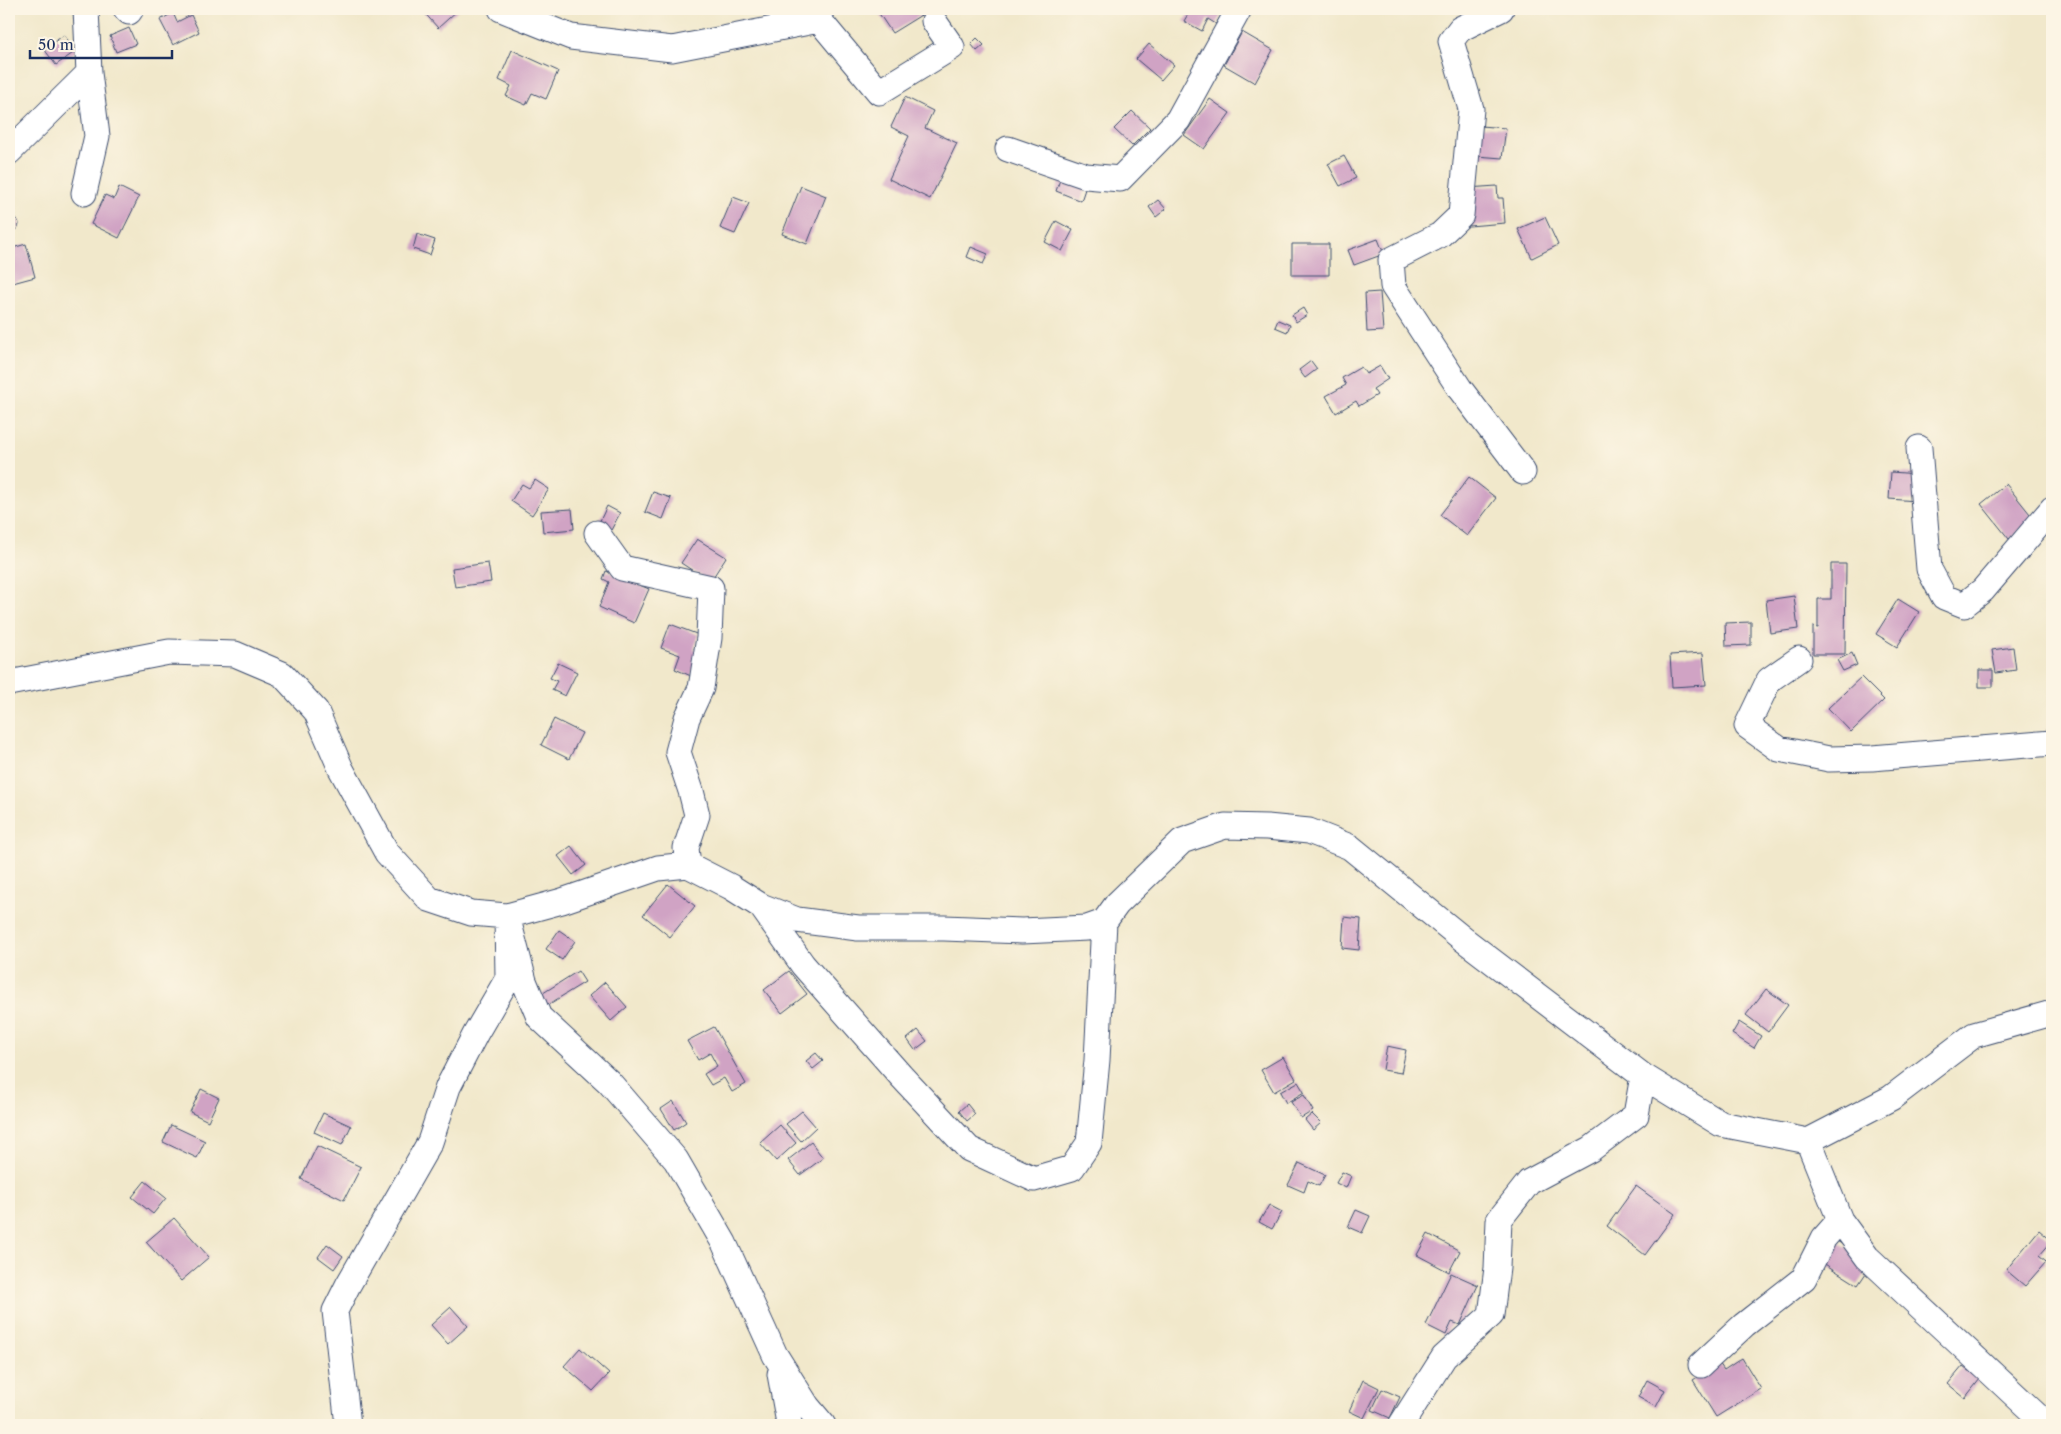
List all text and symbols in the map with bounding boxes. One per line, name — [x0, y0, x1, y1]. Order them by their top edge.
scale bar — [30, 28, 172, 60]
text: 50 m — [38, 35, 74, 54]

